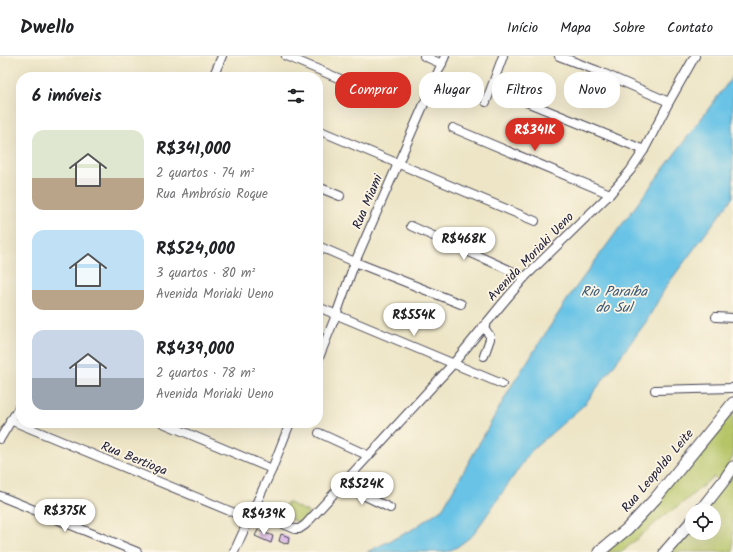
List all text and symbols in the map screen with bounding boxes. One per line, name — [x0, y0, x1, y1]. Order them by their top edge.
text: Dwello — [20, 13, 74, 43]
text: Início — [507, 17, 538, 39]
text: Mapa — [560, 17, 591, 39]
text: Sobre — [613, 17, 645, 39]
text: Contato — [667, 17, 713, 39]
chip: Comprar — [335, 72, 411, 108]
chip: Alugar — [419, 72, 484, 108]
chip: Filtros — [492, 72, 556, 108]
chip: Novo — [564, 72, 620, 108]
text: 6 imóveis — [32, 83, 102, 110]
icon: filters — [285, 85, 307, 107]
pin: R$341K — [502, 118, 568, 152]
text: R$341K — [514, 120, 556, 141]
text: R$341,000 — [156, 136, 231, 163]
icon: home — [64, 146, 112, 194]
text: 2 quartos · 74 m² — [156, 163, 254, 184]
street label: Rua Miami — [347, 170, 389, 233]
text: Rua Ambrósio Roque — [156, 184, 268, 205]
street label: Avenida Moriaki Ueno — [483, 207, 579, 307]
pin: R$468K — [431, 227, 497, 261]
text: R$468K — [441, 229, 487, 250]
text: R$524,000 — [156, 236, 235, 263]
icon: home — [64, 246, 112, 294]
text: 3 quartos · 80 m² — [156, 263, 255, 284]
water label: Rio Paraíba do Sul — [581, 281, 648, 319]
text: Avenida Moriaki Ueno — [156, 284, 274, 305]
pin: R$554K — [381, 303, 447, 337]
text: R$554K — [392, 305, 436, 326]
text: R$439,000 — [156, 336, 234, 363]
icon: home — [64, 346, 112, 394]
text: 2 quartos · 78 m² — [156, 363, 255, 384]
text: Avenida Moriaki Ueno — [156, 384, 274, 405]
street label: Rua Leopoldo Leite — [617, 424, 699, 518]
street label: Rua Bertioga — [98, 436, 170, 482]
pin: R$524K — [329, 472, 395, 506]
text: R$524K — [340, 474, 384, 495]
pin: R$375K — [32, 499, 98, 533]
text: R$375K — [43, 501, 87, 522]
pin: R$439K — [231, 502, 297, 536]
text: R$439K — [242, 504, 286, 525]
map controls — [685, 504, 721, 540]
button: locate — [685, 504, 721, 540]

